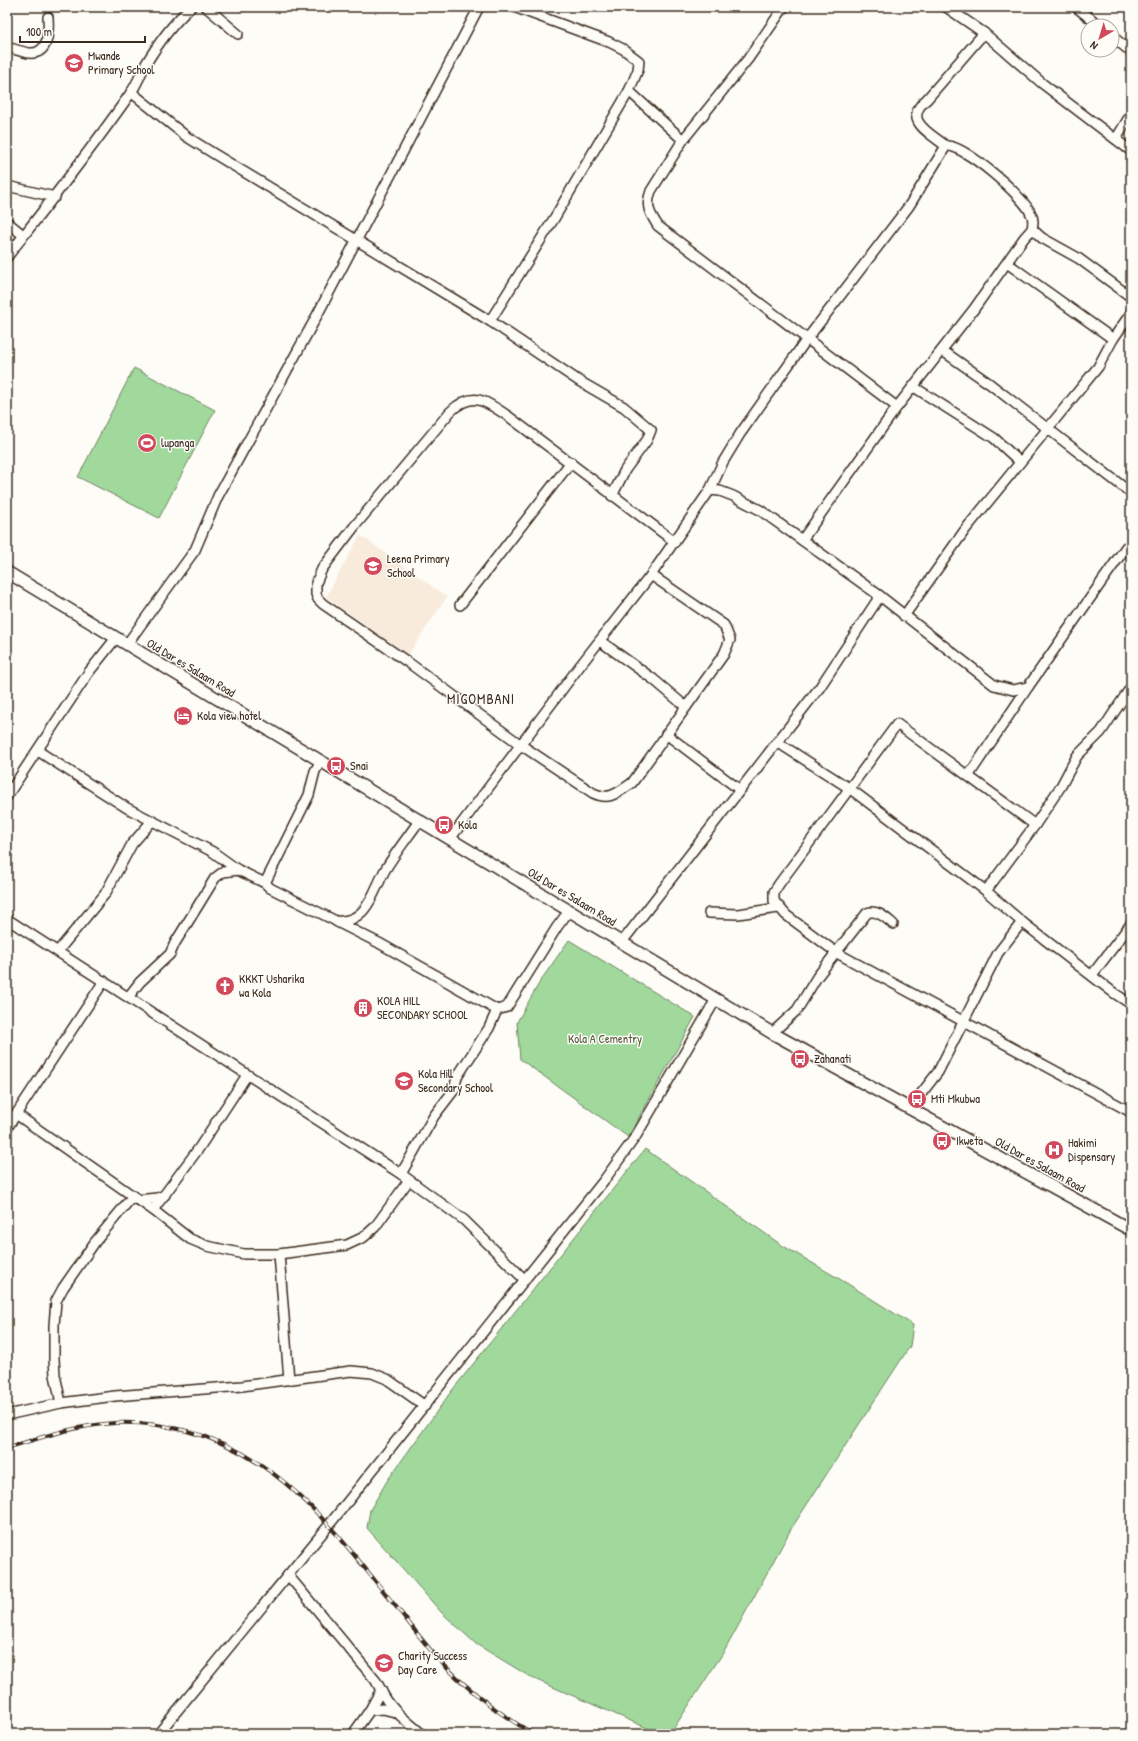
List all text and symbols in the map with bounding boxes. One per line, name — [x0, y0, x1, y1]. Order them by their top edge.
scale bar — [20, 18, 145, 44]
north arrow — [1080, 18, 1120, 58]
text: 100 m — [26, 23, 52, 40]
text: N — [1087, 38, 1100, 53]
place label: Mwande Primary School — [88, 47, 155, 78]
school or university icon: Mwande Primary School — [63, 52, 85, 74]
sports icon: lupanga — [136, 432, 158, 454]
place label: lupanga — [161, 434, 195, 451]
place label: Leena Primary School — [387, 550, 450, 581]
school or university icon: Leena Primary School — [362, 555, 384, 577]
street label: Old Dar es Salaam Road — [144, 634, 239, 701]
district label: MIGOMBANI — [447, 689, 515, 708]
hotel icon: Kola view hotel — [172, 705, 194, 727]
place label: Kola view hotel — [197, 707, 262, 724]
bus stop icon: Snai — [325, 755, 347, 777]
place label: Snai — [350, 757, 368, 774]
bus stop icon: Kola — [433, 814, 455, 836]
place label: Kola — [458, 816, 477, 833]
street label: Old Dar es Salaam Road — [525, 863, 620, 930]
place label: KKKT Usharika wa Kola — [239, 970, 304, 1001]
church icon: KKKT Usharika wa Kola — [214, 975, 236, 997]
place label: KOLA HILL SECONDARY SCHOOL — [377, 992, 469, 1023]
building icon: KOLA HILL SECONDARY SCHOOL — [352, 997, 374, 1019]
park label: Kola A Cementry — [568, 1030, 642, 1047]
bus stop icon: Zahanati — [789, 1048, 811, 1070]
place label: Zahanati — [814, 1050, 851, 1067]
place label: Kola Hill Secondary School — [418, 1065, 494, 1096]
school or university icon: Kola Hill Secondary School — [393, 1070, 415, 1092]
bus stop icon: Mti Mkubwa — [906, 1088, 928, 1110]
place label: Mti Mkubwa — [931, 1090, 980, 1107]
bus stop icon: Ikweta — [931, 1130, 953, 1152]
place label: Ikweta — [956, 1132, 983, 1149]
street label: Old Dar es Salaam Road — [992, 1133, 1089, 1197]
place label: Hakimi Dispensary — [1068, 1134, 1115, 1165]
hospital icon: Hakimi Dispensary — [1043, 1139, 1065, 1161]
place label: Charity Success Day Care — [398, 1647, 468, 1678]
school or university icon: Charity Success Day Care — [373, 1652, 395, 1674]

